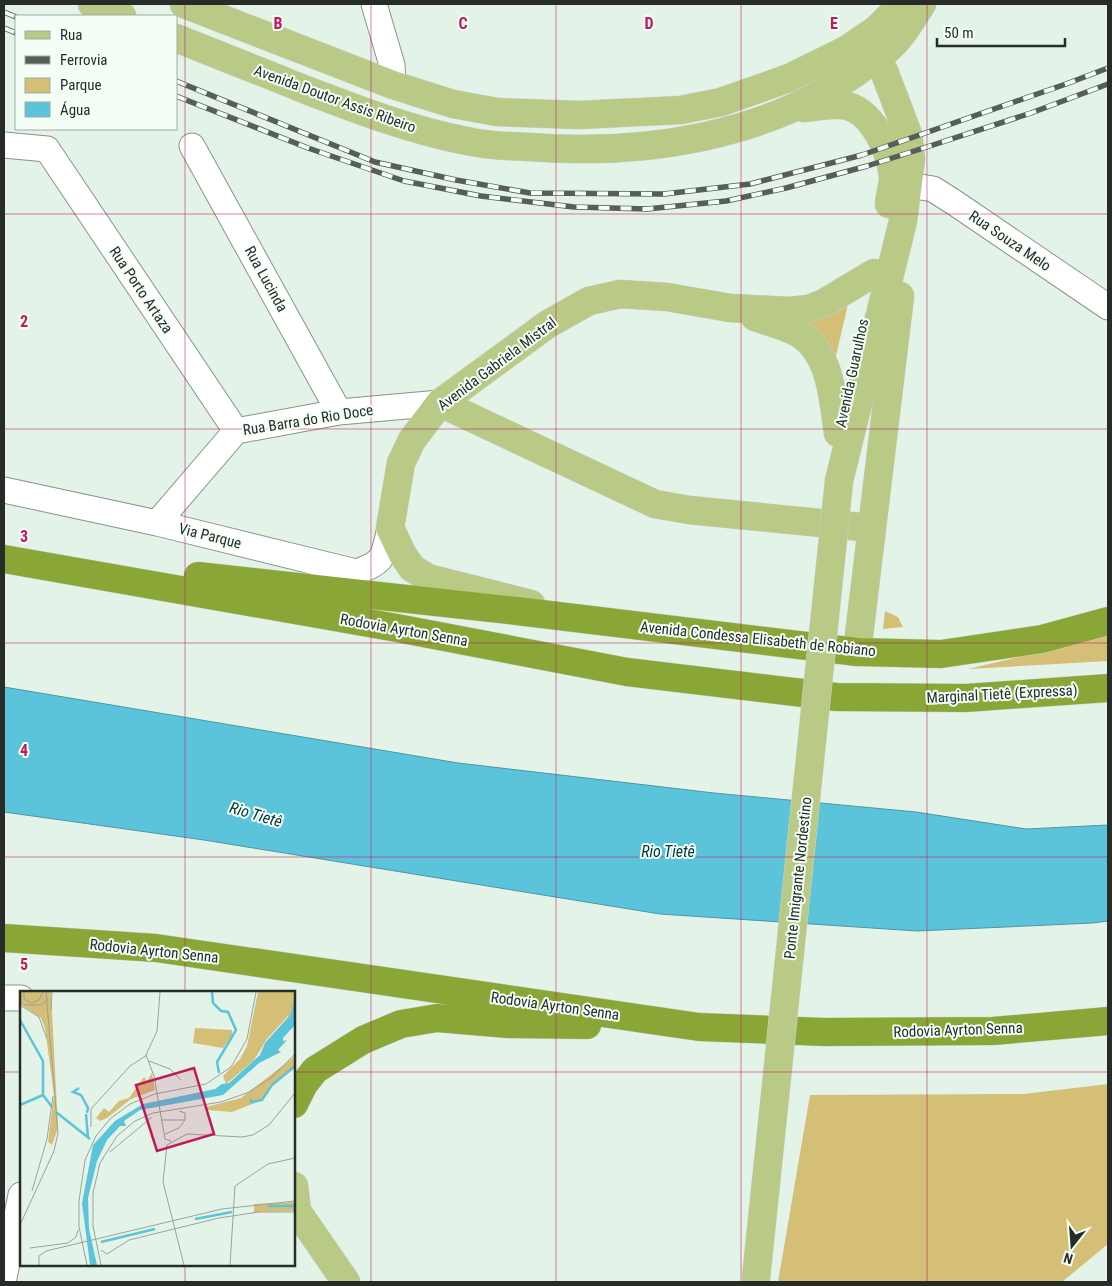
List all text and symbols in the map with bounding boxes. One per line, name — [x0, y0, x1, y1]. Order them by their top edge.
text: B — [274, 14, 283, 33]
text: C — [458, 14, 468, 33]
text: D — [644, 14, 654, 33]
text: E — [830, 14, 838, 33]
legend — [15, 15, 178, 130]
scale bar — [937, 15, 1064, 47]
text: 50 m — [944, 24, 974, 42]
text: Rua — [60, 26, 82, 44]
text: Ferrovia — [60, 51, 108, 69]
street label: Avenida Doutor Assis Ribeiro — [252, 61, 418, 137]
text: Parque — [60, 76, 102, 94]
text: Água — [60, 101, 90, 119]
street label: Rua Souza Melo — [966, 207, 1054, 275]
street label: Rua Porto Artaza — [105, 243, 177, 337]
street label: Rua Lucinda — [241, 243, 291, 315]
text: 2 — [20, 312, 28, 331]
street label: Avenida Gabriela Mistral — [434, 314, 560, 414]
street label: Avenida Guarulhos — [832, 317, 872, 429]
street label: Rua Barra do Rio Doce — [242, 401, 374, 439]
street label: Via Parque — [177, 520, 243, 552]
text: 3 — [20, 527, 28, 546]
street label: Rodovia Ayrton Senna — [339, 610, 469, 650]
street label: Avenida Condessa Elisabeth de Robiano — [639, 618, 877, 660]
street label: Marginal Tietê (Expressa) — [926, 681, 1078, 707]
text: 4 — [20, 741, 28, 760]
street label: Ponte Imigrante Nordestino — [781, 796, 815, 960]
water label: Rio Tietê — [227, 798, 284, 831]
water label: Rio Tietê — [641, 842, 695, 861]
street label: Rodovia Ayrton Senna — [89, 935, 219, 967]
text: 5 — [20, 955, 28, 974]
street label: Rodovia Ayrton Senna — [490, 988, 620, 1024]
inset map — [20, 991, 295, 1266]
street label: Rodovia Ayrton Senna — [893, 1019, 1023, 1041]
north arrow — [1047, 1221, 1097, 1271]
text: N — [1062, 1250, 1075, 1267]

